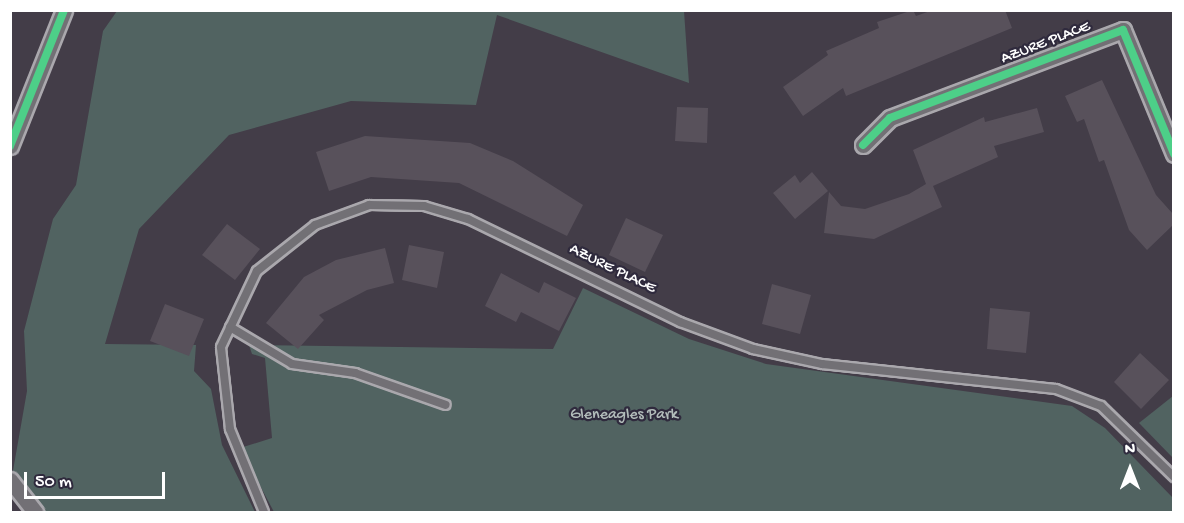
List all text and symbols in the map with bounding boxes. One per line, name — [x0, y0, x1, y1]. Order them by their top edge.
street label: AZURE PLACE — [999, 18, 1093, 70]
street label: AZURE PLACE — [566, 241, 658, 299]
park label: Gleneagles Park — [570, 406, 678, 426]
north arrow — [1100, 439, 1160, 499]
text: N — [1125, 441, 1135, 460]
scale bar — [27, 460, 168, 498]
text: 50 m — [35, 472, 72, 493]

